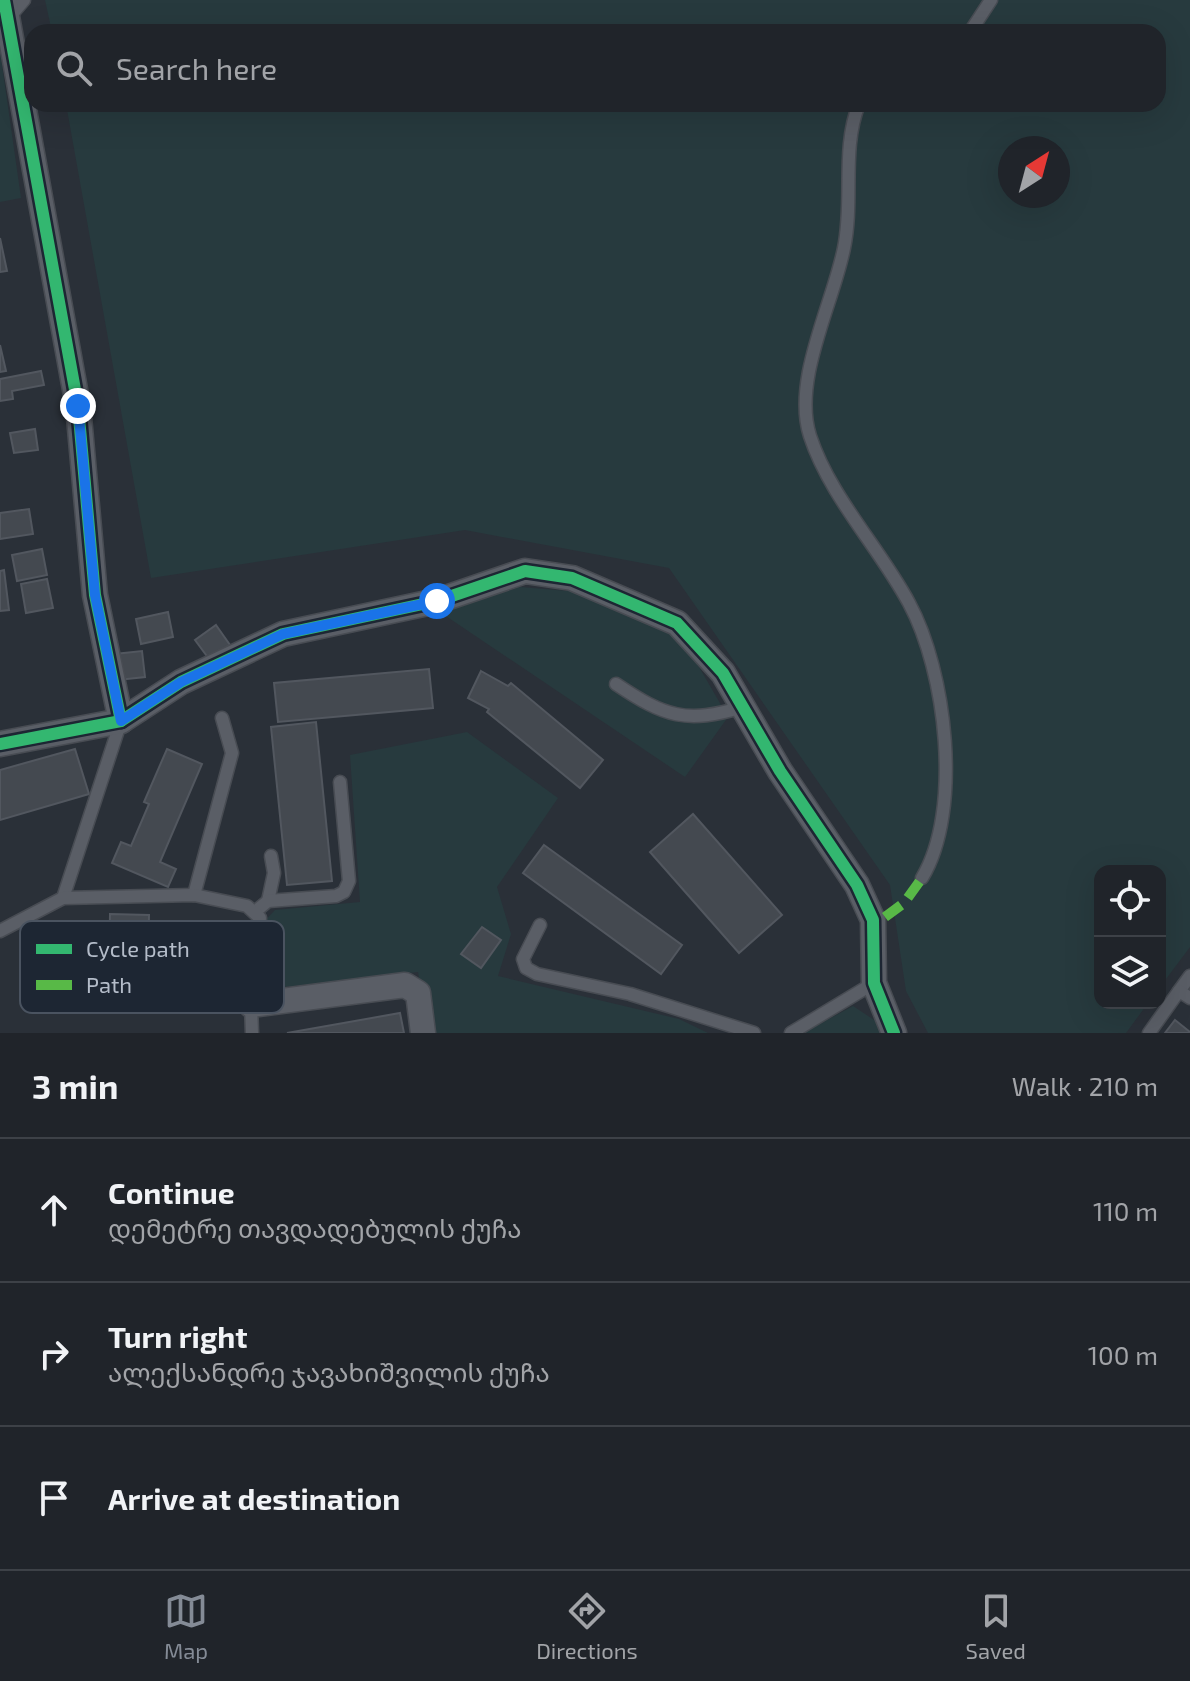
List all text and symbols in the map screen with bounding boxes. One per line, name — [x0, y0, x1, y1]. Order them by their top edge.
search box — [24, 24, 1166, 112]
icon: search — [52, 46, 96, 90]
text: Search here — [116, 50, 277, 86]
north arrow — [998, 136, 1070, 208]
route end — [60, 388, 96, 424]
route start — [419, 583, 455, 619]
map controls — [1094, 865, 1166, 1009]
button: locate — [1094, 865, 1166, 937]
legend — [20, 921, 284, 1013]
text: Cycle path — [86, 935, 190, 961]
button: layers — [1094, 937, 1166, 1009]
text: Path — [86, 971, 132, 997]
text: 3 min — [32, 1065, 118, 1106]
text: Walk · 210 m — [1012, 1070, 1158, 1101]
text: Continue — [108, 1174, 235, 1210]
icon: ahead — [32, 1188, 76, 1232]
text: 110 m — [1093, 1195, 1158, 1226]
text: დემეტრე თავდადებულის ქუჩა — [108, 1212, 521, 1243]
text: Turn right — [108, 1318, 248, 1354]
icon: right — [32, 1332, 76, 1376]
text: 100 m — [1088, 1339, 1158, 1370]
text: ალექსანდრე ჯავახიშვილის ქუჩა — [108, 1356, 550, 1387]
icon: arrive — [32, 1476, 76, 1520]
text: Arrive at destination — [108, 1480, 400, 1516]
tab: Map — [164, 1589, 208, 1663]
tab: Directions — [536, 1589, 638, 1663]
tab: Saved — [966, 1589, 1026, 1663]

